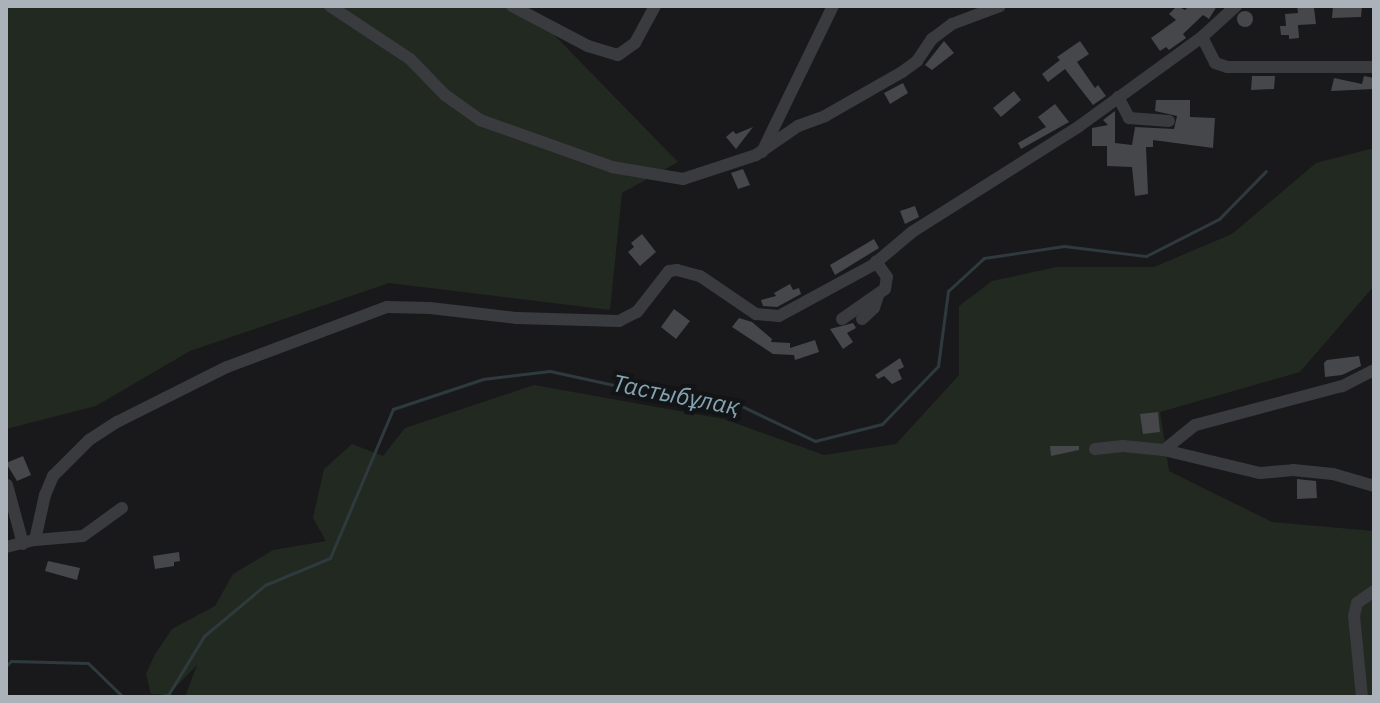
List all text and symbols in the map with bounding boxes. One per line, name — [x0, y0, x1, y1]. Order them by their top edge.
water label: Тастыбұлақ — [610, 369, 742, 421]

